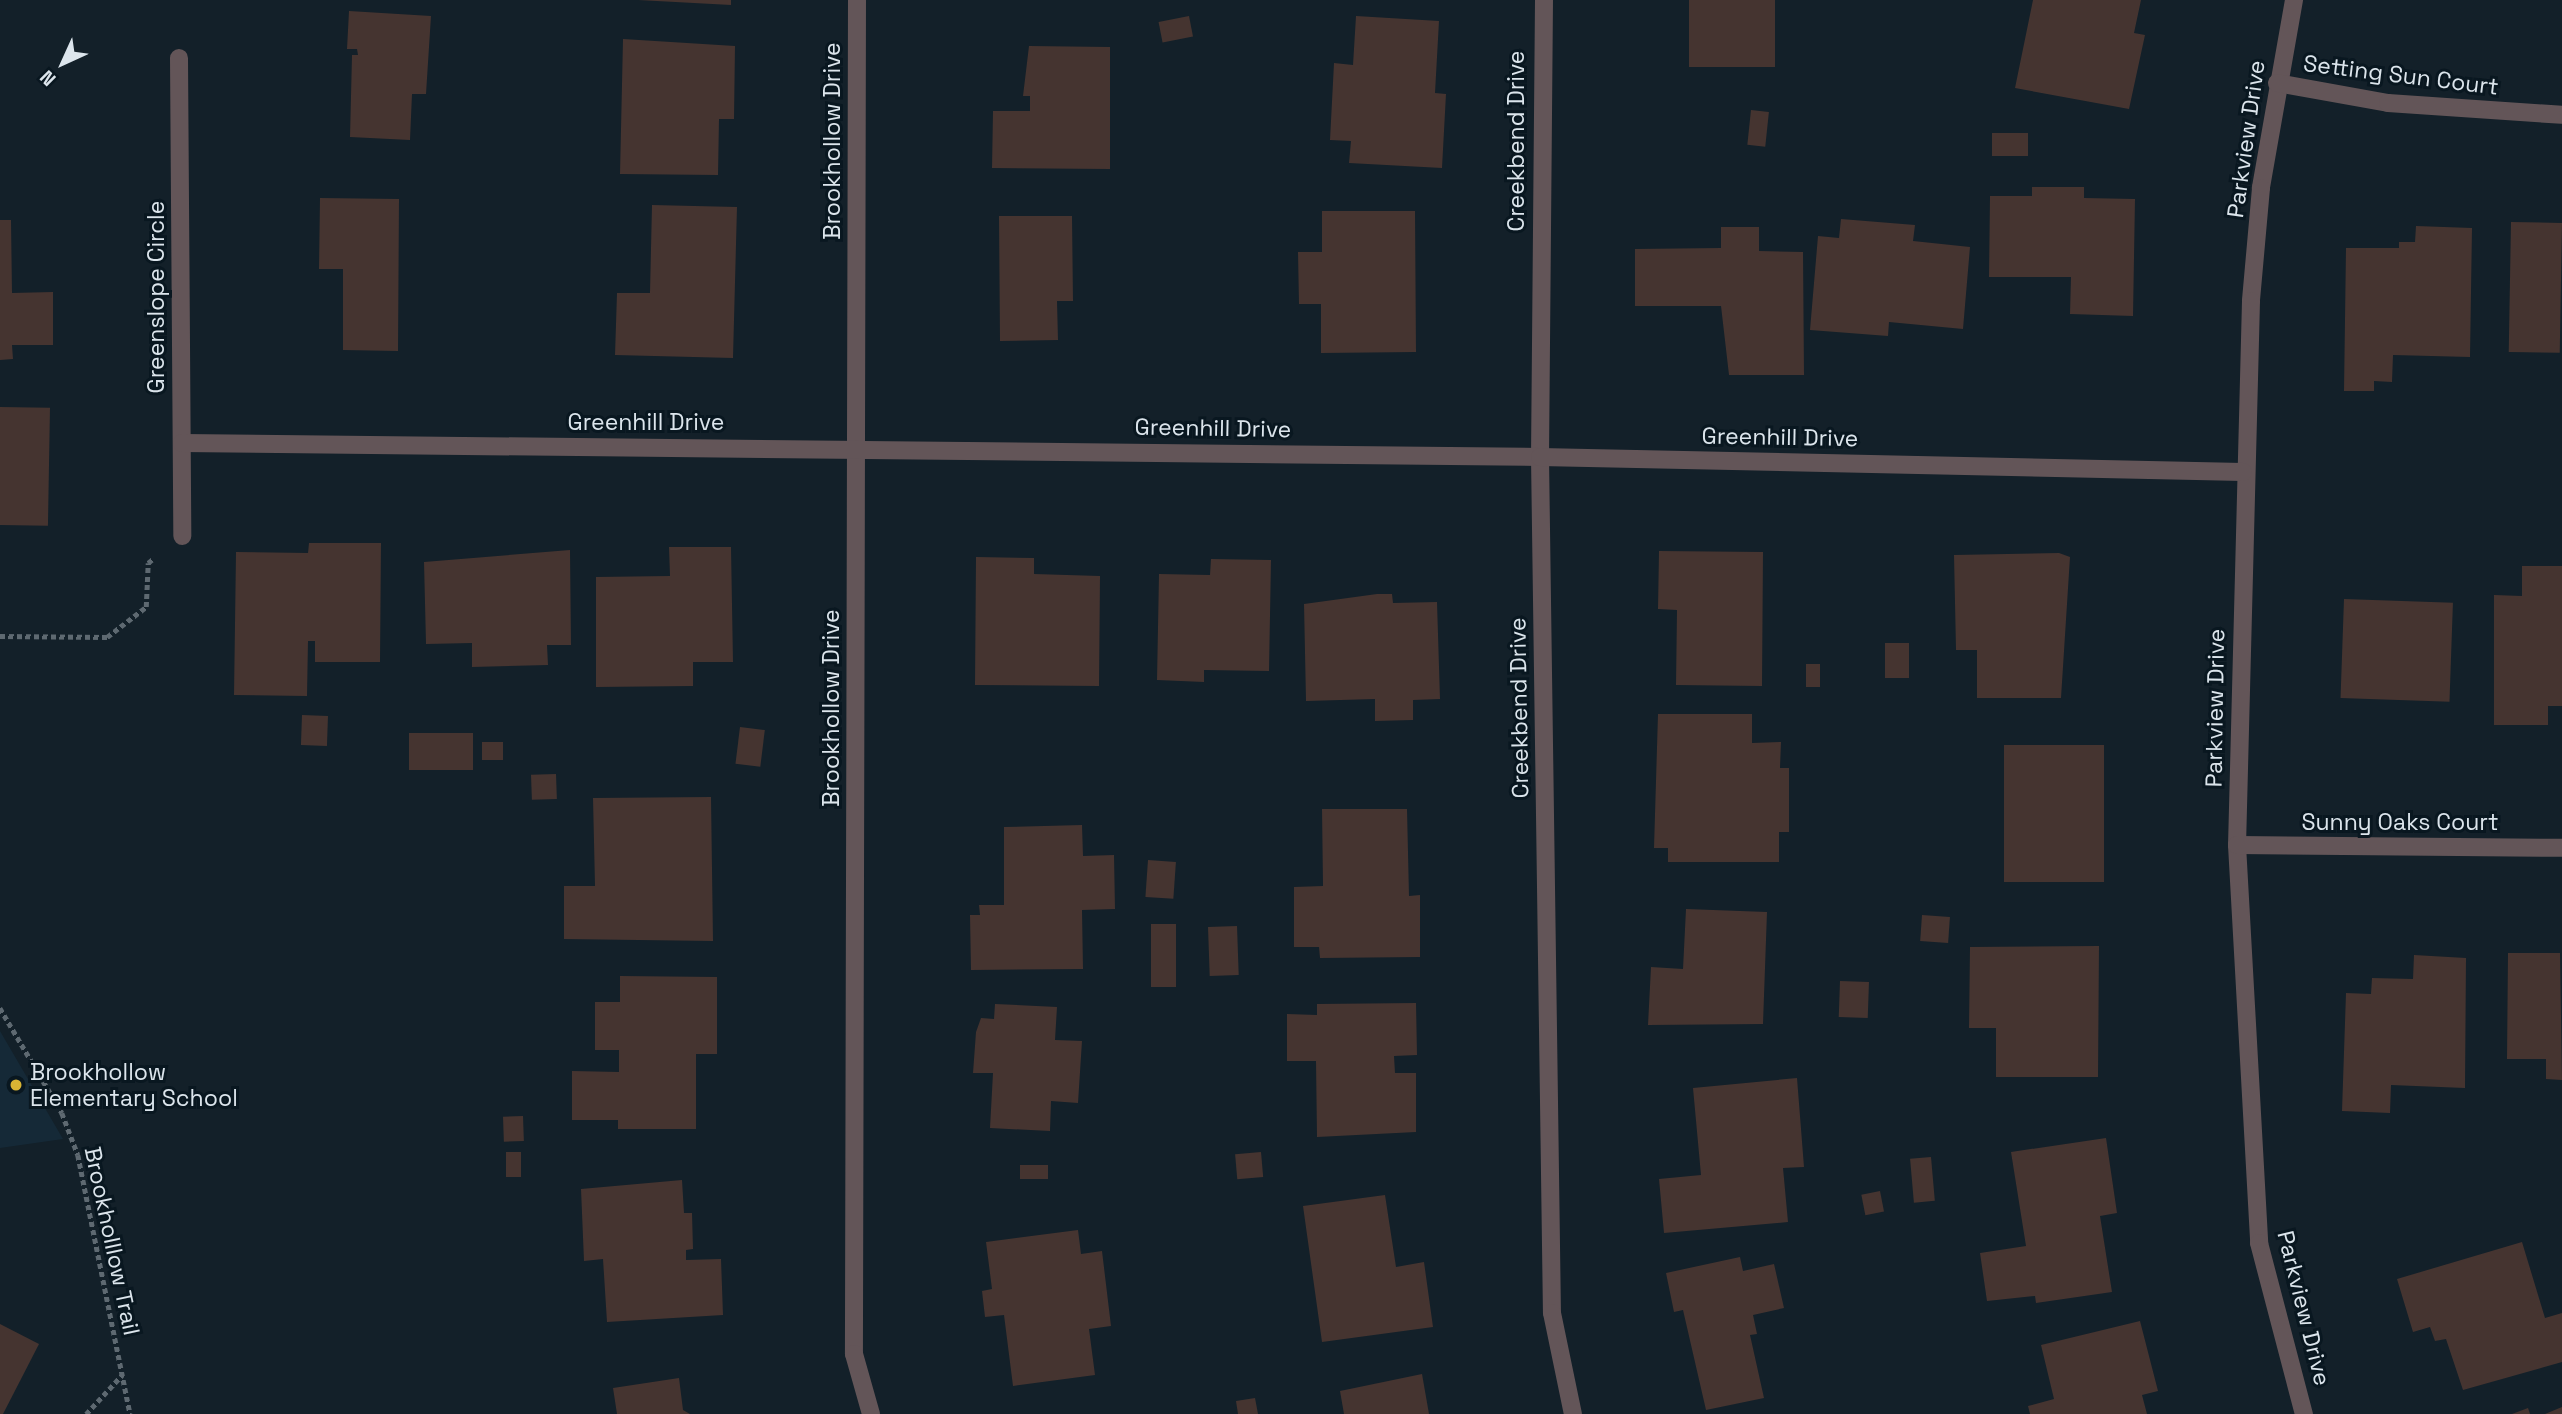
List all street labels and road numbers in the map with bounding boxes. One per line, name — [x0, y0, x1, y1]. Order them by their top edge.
street label: Brookhollow Drive — [818, 42, 846, 240]
street label: Setting Sun Court — [2302, 49, 2500, 101]
street label: Creekbend Drive — [1502, 51, 1530, 231]
street label: Parkview Drive — [2221, 59, 2271, 219]
street label: Greenslope Circle — [142, 201, 170, 393]
street label: Greenhill Drive — [568, 408, 724, 436]
street label: Greenhill Drive — [1134, 413, 1292, 443]
street label: Greenhill Drive — [1701, 422, 1859, 452]
street label: Brookhollow Drive — [817, 609, 845, 807]
street label: Creekbend Drive — [1504, 617, 1534, 799]
street label: Parkview Drive — [2200, 628, 2230, 788]
street label: Sunny Oaks Court — [2301, 808, 2499, 836]
street label: Brookholllow Trail — [79, 1144, 145, 1338]
street label: Parkview Drive — [2271, 1228, 2337, 1388]

